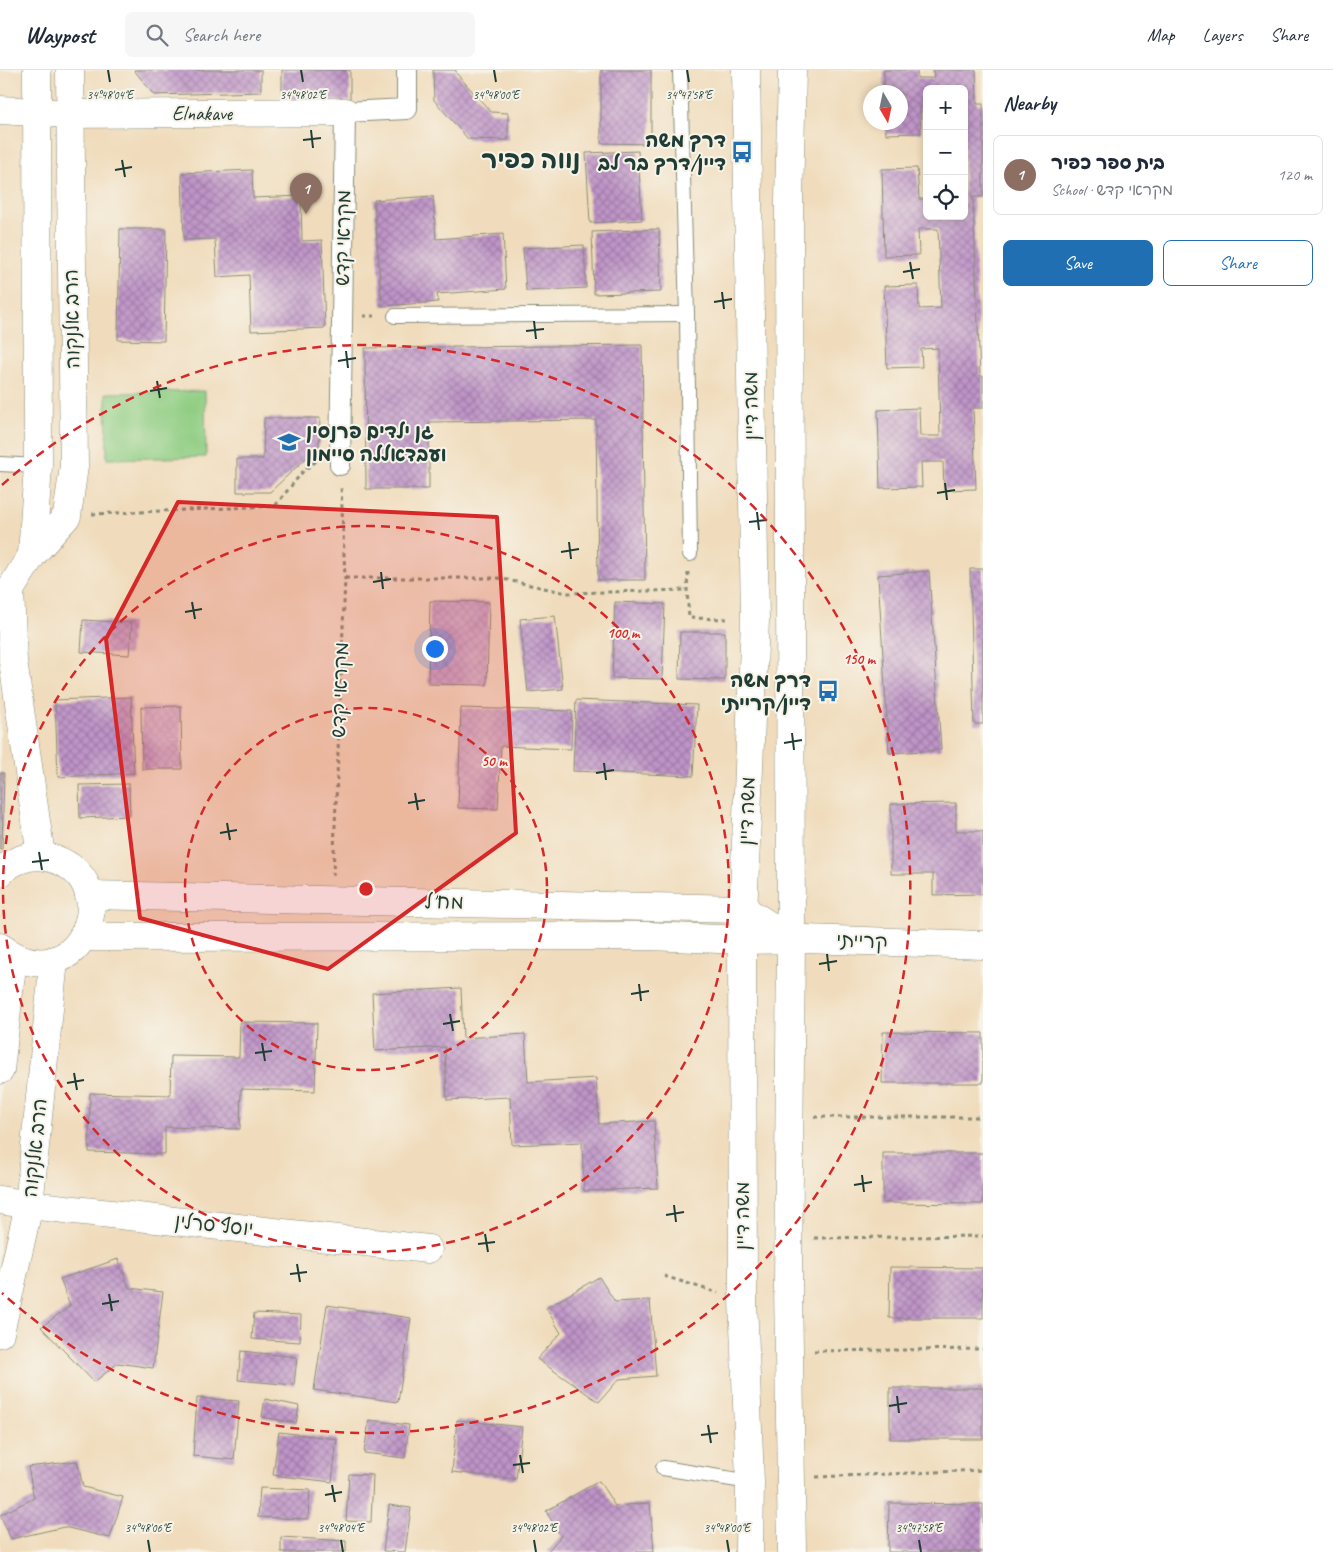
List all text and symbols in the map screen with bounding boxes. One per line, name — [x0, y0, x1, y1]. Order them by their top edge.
search box — [125, 12, 475, 57]
text: Waypost — [25, 20, 95, 50]
icon: search — [143, 21, 171, 49]
text: Search here — [183, 23, 260, 47]
text: Map — [1147, 24, 1175, 46]
text: Layers — [1203, 24, 1242, 46]
text: Share — [1270, 24, 1308, 46]
north arrow — [863, 85, 908, 130]
map controls — [923, 85, 968, 220]
button: + — [923, 85, 968, 130]
text: 34°48'04"E — [87, 87, 135, 103]
text: 34°48'02"E — [280, 87, 328, 103]
text: 34°48'00"E — [473, 87, 521, 103]
text: 34°47'58"E — [666, 87, 714, 103]
text: Nearby — [1003, 90, 1056, 116]
street label: Elnakave — [172, 101, 234, 126]
place label: דרך משה דיין/דרך בר לב — [597, 128, 726, 176]
button: − — [923, 130, 968, 175]
bus stop icon: דרך משה דיין/דרך בר לב — [729, 139, 755, 165]
district label: נווה כפיר — [482, 144, 580, 176]
text: בית ספר כפיר — [1051, 151, 1165, 175]
text: 1 — [1016, 165, 1024, 185]
text: 120 m — [1278, 165, 1312, 185]
pin: 1 — [290, 173, 322, 214]
button: locate — [923, 175, 968, 220]
text: School · מקראי קדש — [1051, 180, 1173, 200]
street label: מקראי קדש — [330, 190, 356, 286]
button: Save — [1003, 240, 1153, 286]
button: Share — [1163, 240, 1313, 286]
street label: הרב אלנקוה — [59, 269, 85, 369]
street label: משה דיין — [738, 371, 764, 441]
place label: גן ילדים פרנסין ועבדאללה סיימון — [306, 419, 447, 467]
school or university icon: גן ילדים פרנסין ועבדאללה סיימון — [276, 429, 302, 455]
text: 100 m — [607, 624, 641, 643]
your location — [422, 636, 448, 662]
street label: מקראי קדש — [326, 641, 354, 739]
text: 150 m — [843, 650, 877, 669]
place label: דרך משה דיין/קרייתי — [721, 668, 811, 716]
bus stop icon: דרך משה דיין/קרייתי — [815, 678, 841, 704]
text: 50 m — [481, 752, 508, 771]
street label: משה דיין — [733, 776, 761, 846]
centre of rings — [357, 880, 375, 898]
street label: מח"ל — [424, 889, 464, 915]
street label: קרייתי — [836, 928, 888, 954]
street label: הרב אלנקוה — [17, 1097, 53, 1199]
street label: משה דיין — [730, 1182, 755, 1251]
street label: יוסף סרלין — [173, 1208, 255, 1242]
text: 34°48'06"E — [125, 1520, 173, 1536]
text: 34°48'04"E — [318, 1520, 366, 1536]
text: 34°48'02"E — [511, 1520, 559, 1536]
text: 34°48'00"E — [704, 1520, 752, 1536]
text: 34°47'58"E — [896, 1520, 944, 1536]

